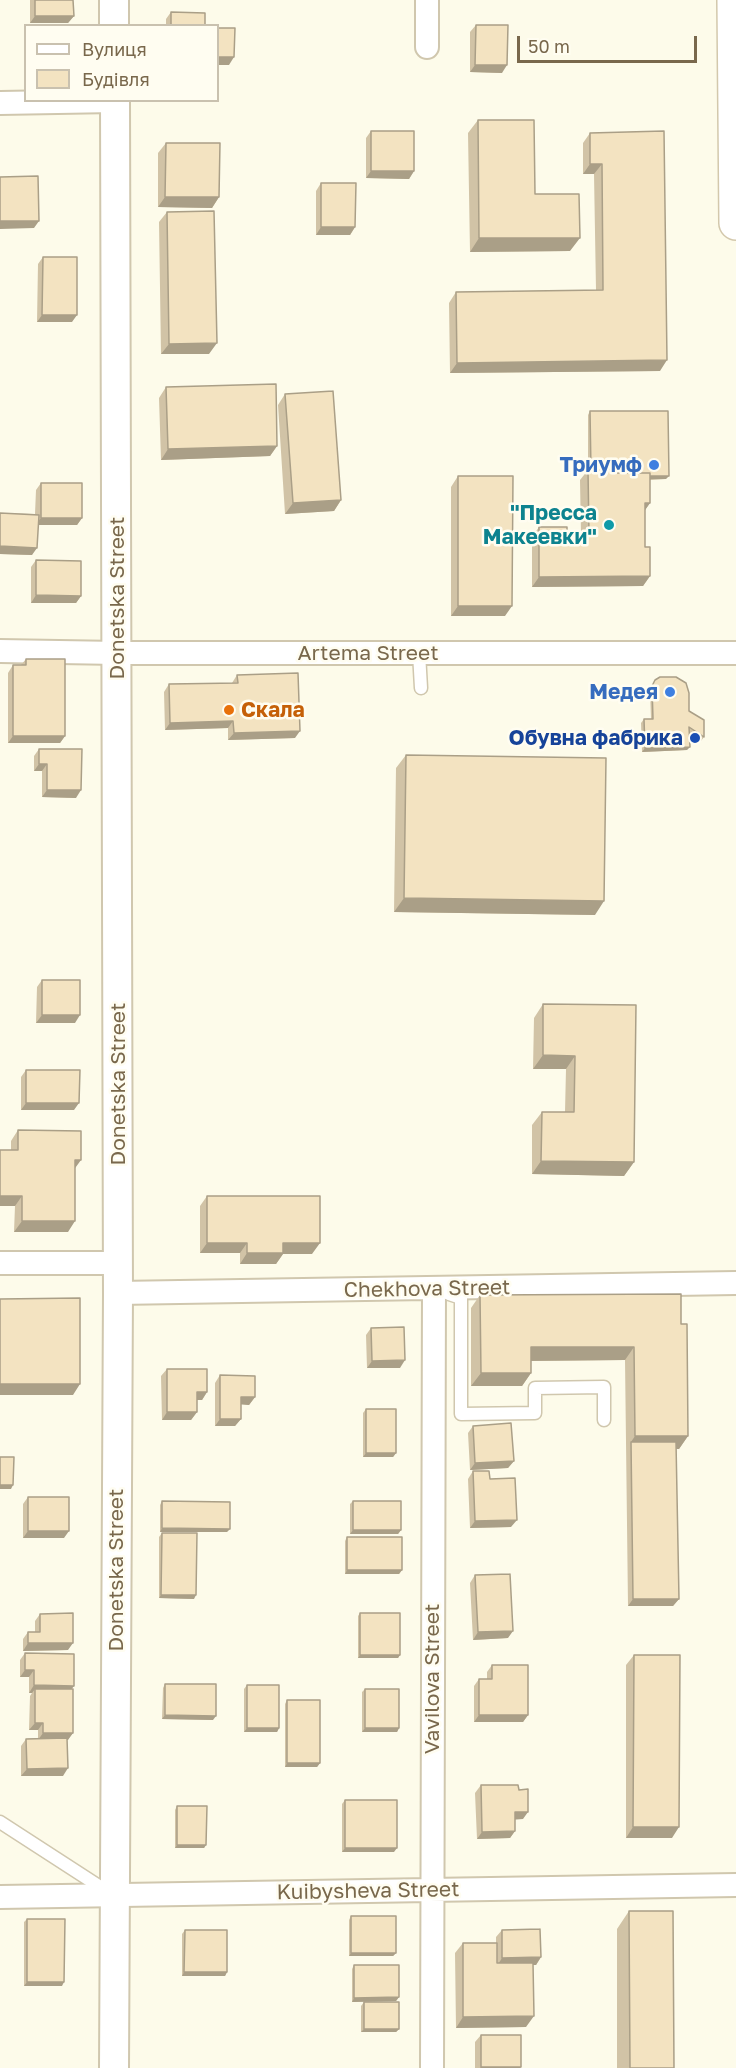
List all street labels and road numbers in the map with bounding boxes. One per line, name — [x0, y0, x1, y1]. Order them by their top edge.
street label: Donetska Street — [104, 517, 130, 679]
street label: Artema Street — [297, 640, 439, 666]
street label: Donetska Street — [105, 1003, 131, 1165]
street label: Chekhova Street — [343, 1275, 511, 1303]
street label: Donetska Street — [103, 1489, 129, 1651]
street label: Vavilova Street — [419, 1604, 445, 1754]
street label: Kuibysheva Street — [276, 1877, 460, 1905]

